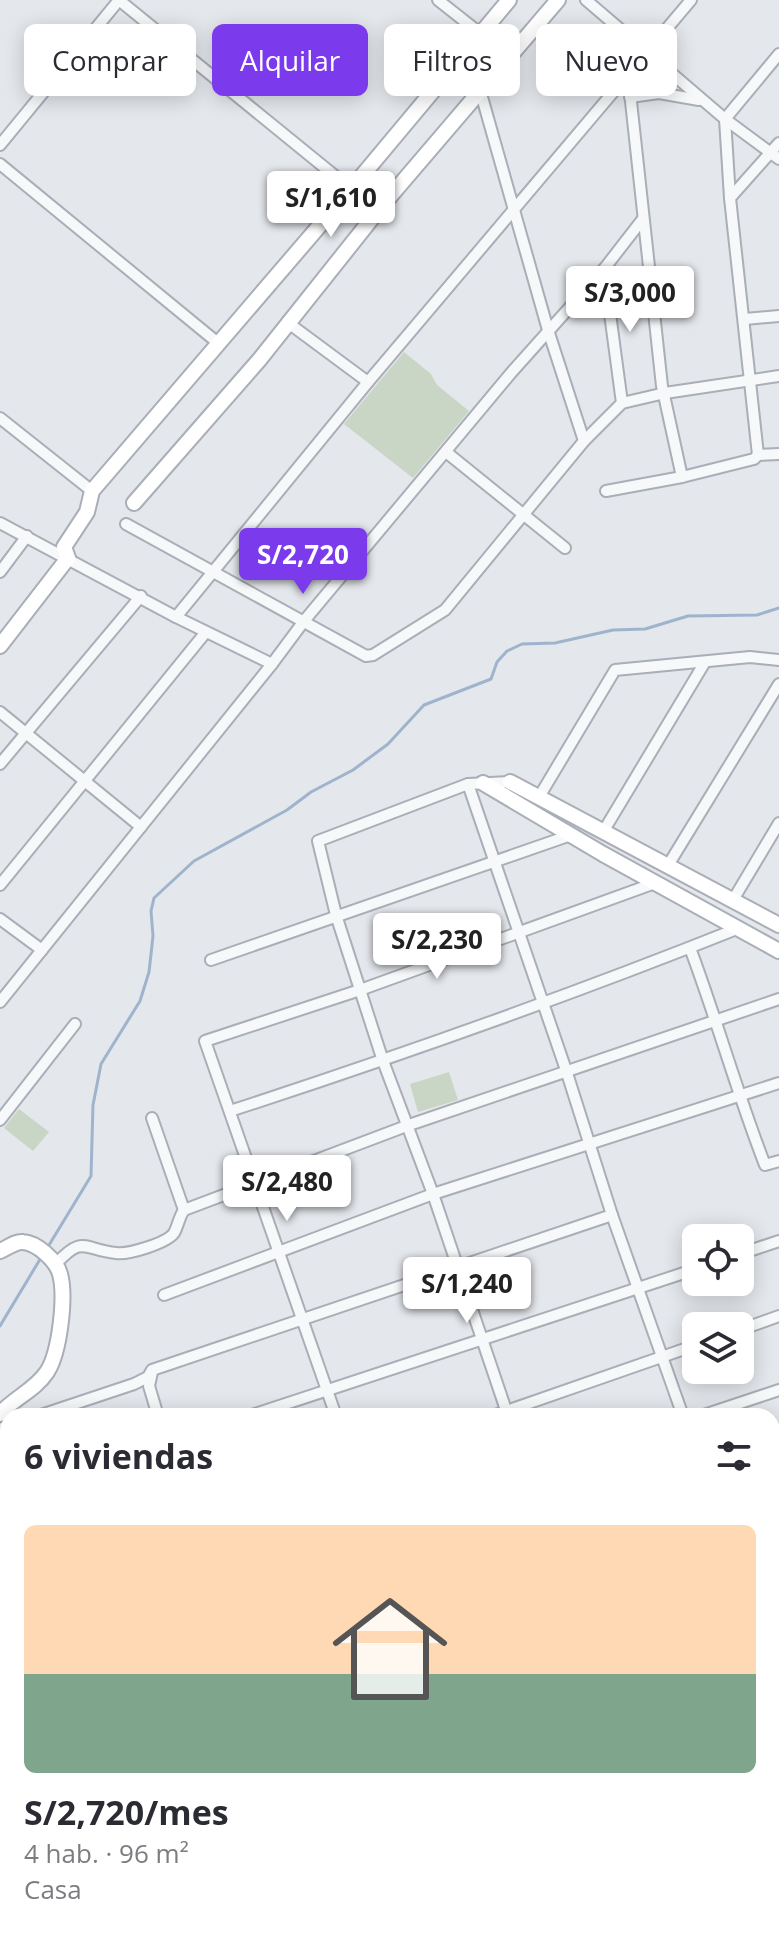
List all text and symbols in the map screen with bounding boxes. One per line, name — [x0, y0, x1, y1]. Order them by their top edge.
chip: Comprar — [24, 24, 196, 96]
chip: Alquilar — [212, 24, 368, 96]
chip: Filtros — [384, 24, 520, 96]
chip: Nuevo — [536, 24, 677, 96]
pin: S/1,610 — [257, 171, 405, 239]
text: S/1,610 — [285, 179, 377, 215]
pin: S/3,000 — [556, 266, 704, 334]
text: S/3,000 — [584, 274, 676, 310]
pin: S/2,720 — [229, 528, 377, 596]
text: S/2,720 — [257, 536, 349, 572]
pin: S/2,230 — [363, 913, 511, 981]
text: S/2,230 — [391, 921, 483, 957]
pin: S/2,480 — [213, 1155, 361, 1223]
text: S/2,480 — [241, 1163, 333, 1199]
map controls — [682, 1224, 754, 1384]
button: locate — [682, 1224, 754, 1296]
pin: S/1,240 — [393, 1257, 541, 1325]
text: S/1,240 — [421, 1265, 513, 1301]
button: layers — [682, 1312, 754, 1384]
text: 6 viviendas — [24, 1433, 213, 1479]
icon: filters — [712, 1434, 756, 1478]
icon: home — [318, 1577, 462, 1721]
text: S/2,720/mes — [24, 1789, 229, 1835]
text: 4 hab. · 96 m² — [24, 1835, 189, 1871]
text: Casa — [24, 1871, 82, 1907]

